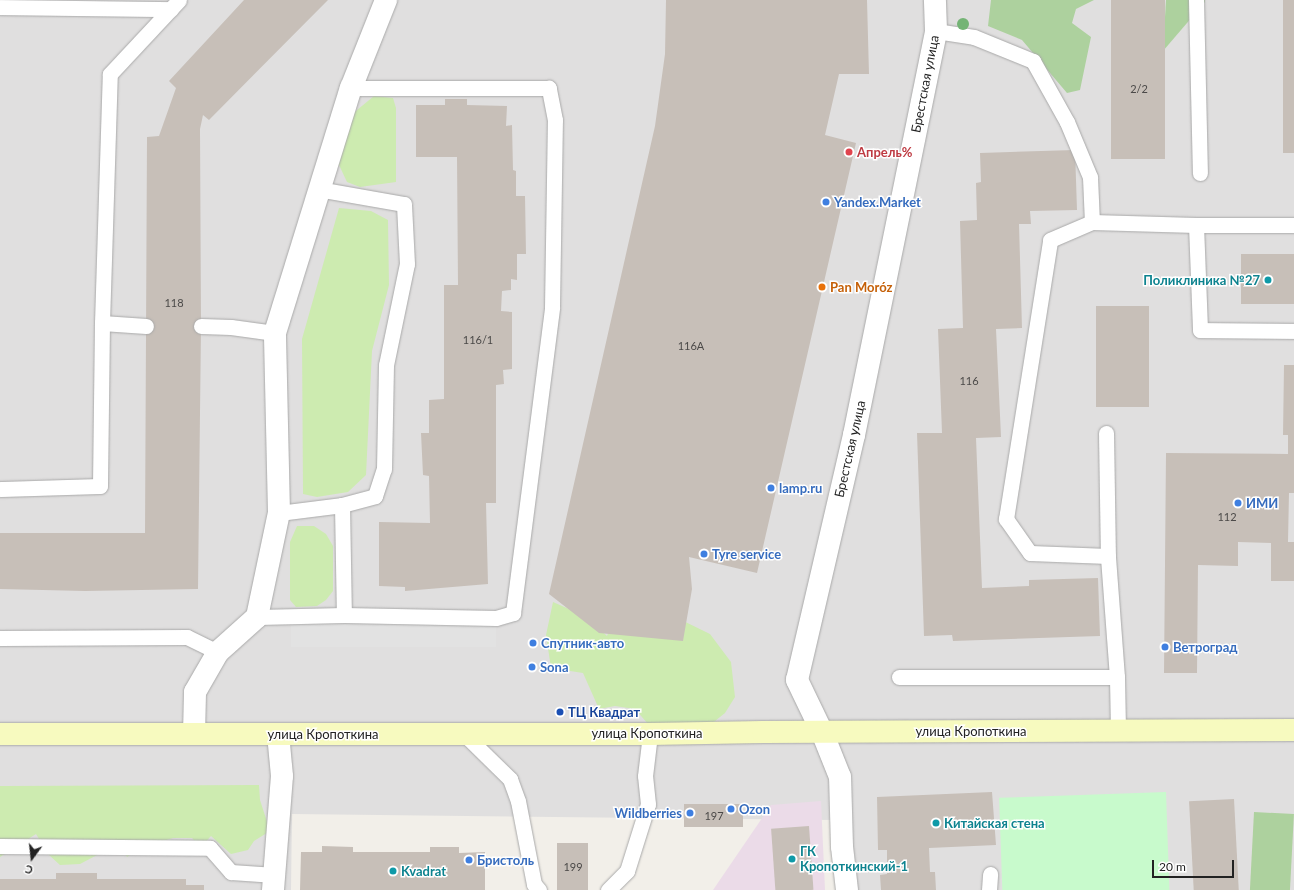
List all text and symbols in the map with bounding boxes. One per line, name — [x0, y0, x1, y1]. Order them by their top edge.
street label: Брестская улица — [908, 34, 942, 134]
house number: 2/2 — [1130, 82, 1148, 96]
place label: Апрель% — [857, 144, 912, 160]
marker: Апрель% — [844, 147, 854, 157]
place label: Yandex.Market — [834, 194, 921, 210]
marker: Yandex.Market — [821, 197, 831, 207]
place label: Поликлиника №27 — [1143, 272, 1260, 288]
marker: Поликлиника №27 — [1263, 275, 1273, 285]
place label: Pan Moróz — [830, 279, 892, 295]
marker: Pan Moróz — [817, 282, 827, 292]
house number: 118 — [164, 296, 184, 310]
house number: 116/1 — [463, 333, 493, 347]
house number: 116А — [678, 339, 704, 353]
house number: 116 — [959, 374, 979, 388]
street label: Брестская улица — [831, 399, 869, 499]
place label: lamp.ru — [779, 480, 822, 496]
marker: lamp.ru — [766, 483, 776, 493]
place label: ИМИ — [1246, 495, 1278, 511]
marker: ИМИ — [1233, 498, 1243, 508]
house number: 112 — [1217, 510, 1237, 524]
place label: Tyre service — [712, 546, 781, 562]
marker: Tyre service — [699, 549, 709, 559]
place label: Спутник-авто — [541, 635, 624, 651]
marker: Спутник-авто — [528, 638, 538, 648]
place label: Ветроград — [1173, 639, 1238, 655]
marker: Ветроград — [1160, 642, 1170, 652]
place label: Sona — [540, 659, 569, 675]
marker: Sona — [527, 662, 537, 672]
place label: ТЦ Квадрат — [568, 704, 640, 720]
marker: ТЦ Квадрат — [555, 707, 565, 717]
street label: улица Кропоткина — [915, 723, 1027, 739]
street label: улица Кропоткина — [591, 725, 703, 741]
street label: улица Кропоткина — [267, 726, 379, 742]
place label: Ozon — [739, 801, 770, 817]
marker: Ozon — [726, 804, 736, 814]
place label: Wildberries — [615, 805, 682, 821]
marker: Wildberries — [685, 808, 695, 818]
house number: 197 — [704, 809, 724, 823]
place label: Китайская стена — [944, 815, 1045, 831]
marker: Китайская стена — [931, 818, 941, 828]
north arrow — [12, 838, 52, 878]
place label: ГК Кропоткинский-1 — [800, 844, 908, 875]
place label: Бристоль — [477, 852, 534, 868]
scale bar — [1154, 852, 1236, 878]
marker: ГК Кропоткинский-1 — [787, 854, 797, 864]
marker: Бристоль — [464, 855, 474, 865]
text: 20 m — [1159, 859, 1186, 874]
house number: 199 — [563, 860, 583, 874]
text: С — [24, 863, 34, 877]
place label: Kvadrat — [401, 863, 446, 879]
marker: Kvadrat — [388, 866, 398, 876]

